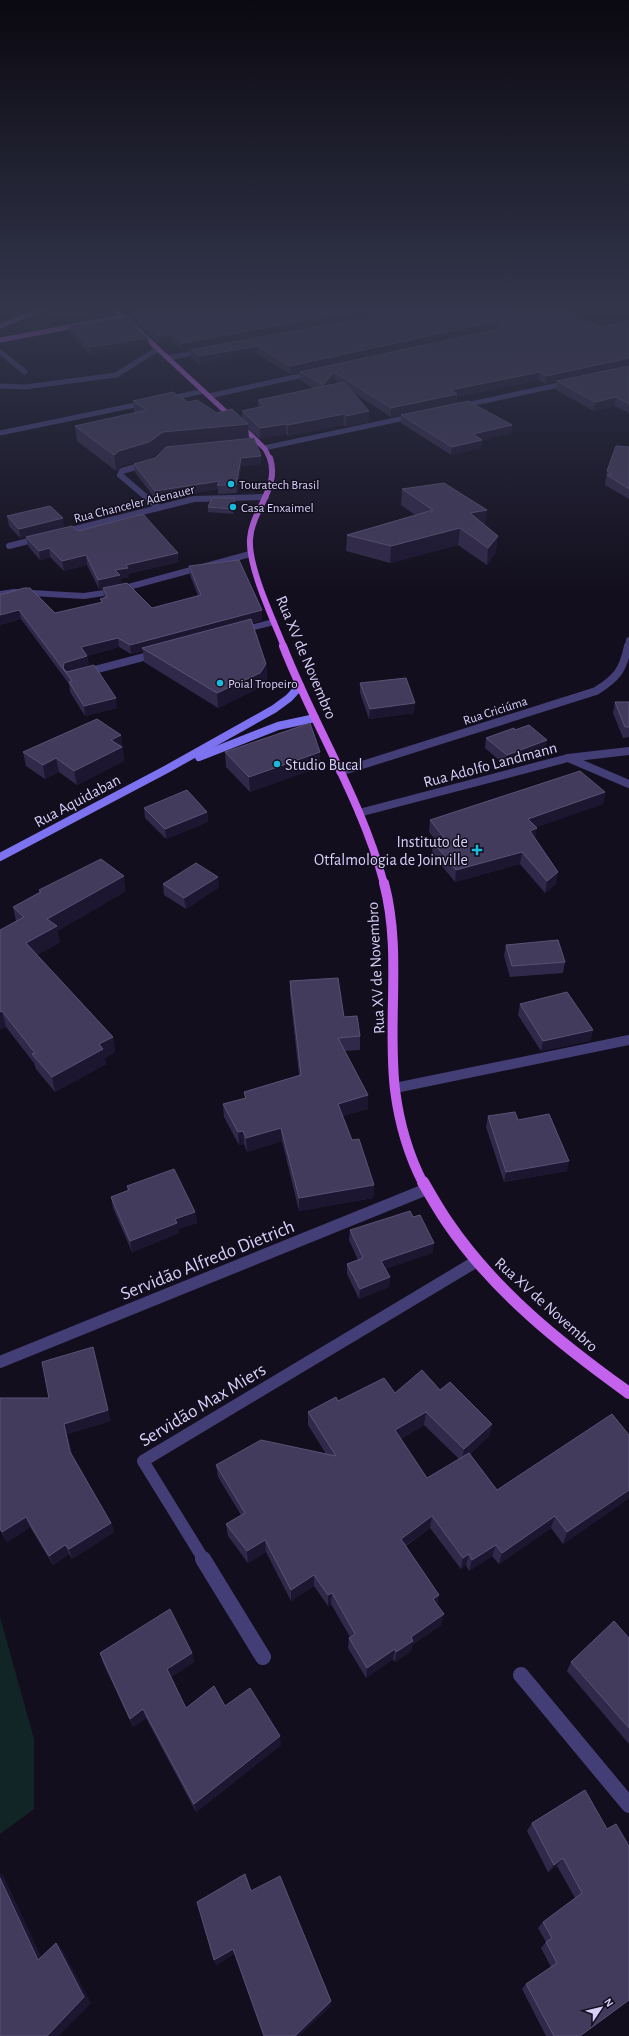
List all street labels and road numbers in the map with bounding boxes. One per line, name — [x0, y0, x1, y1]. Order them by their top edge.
street label: Rua Chanceler Adenauer — [73, 483, 197, 526]
street label: Rua XV de Novembro — [273, 593, 339, 722]
street label: Rua Criciúma — [462, 695, 529, 728]
street label: Rua Adolfo Landmann — [422, 739, 559, 791]
street label: Rua Aquidaban — [32, 771, 123, 830]
street label: Rua XV de Novembro — [365, 901, 387, 1034]
street label: Servidão Alfredo Dietrich — [118, 1217, 297, 1304]
street label: Rua XV de Novembro — [492, 1255, 601, 1355]
street label: Servidão Max Miers — [136, 1360, 269, 1450]

